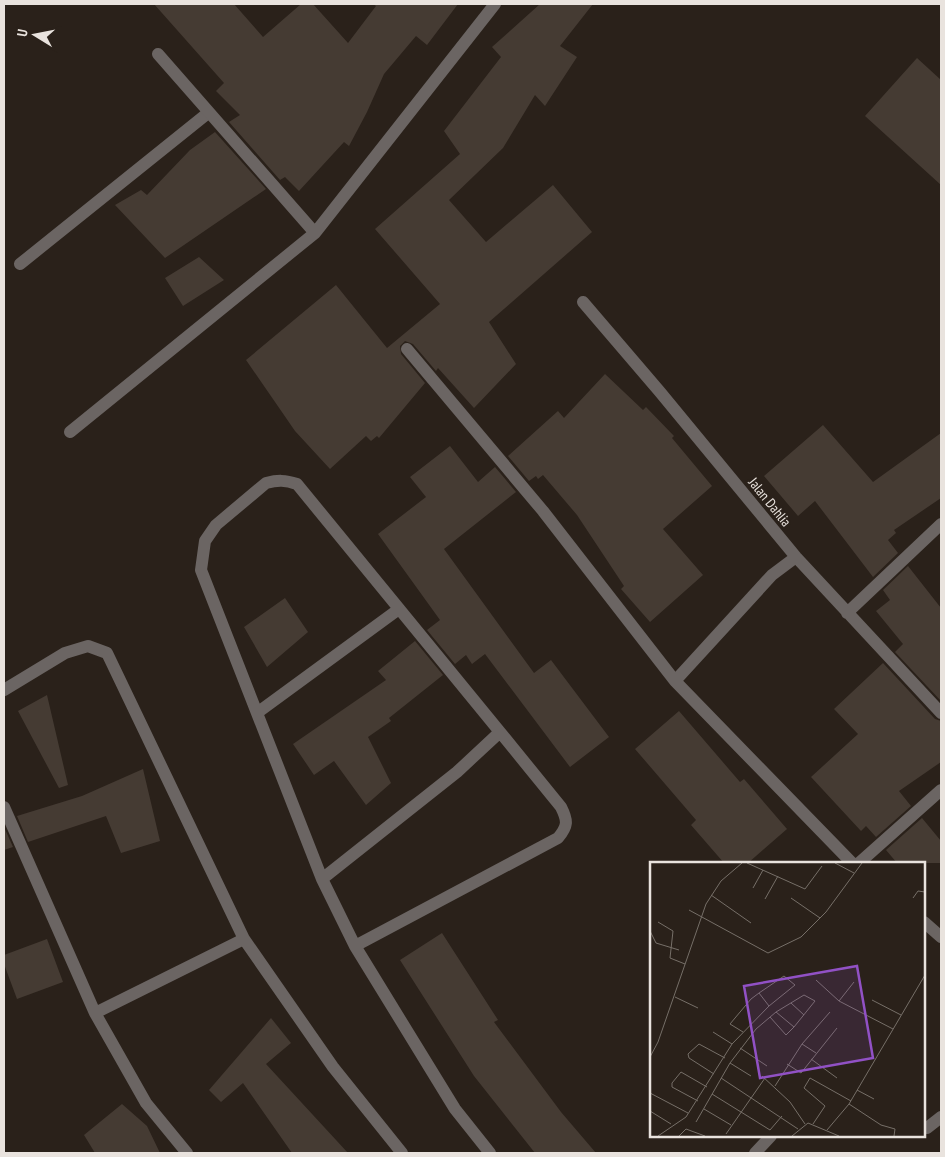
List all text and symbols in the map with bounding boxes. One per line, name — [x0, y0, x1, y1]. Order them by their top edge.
north arrow — [10, 10, 60, 60]
text: U — [13, 28, 32, 38]
street label: Jalan Dahlia — [744, 473, 795, 530]
inset map — [650, 862, 925, 1137]

